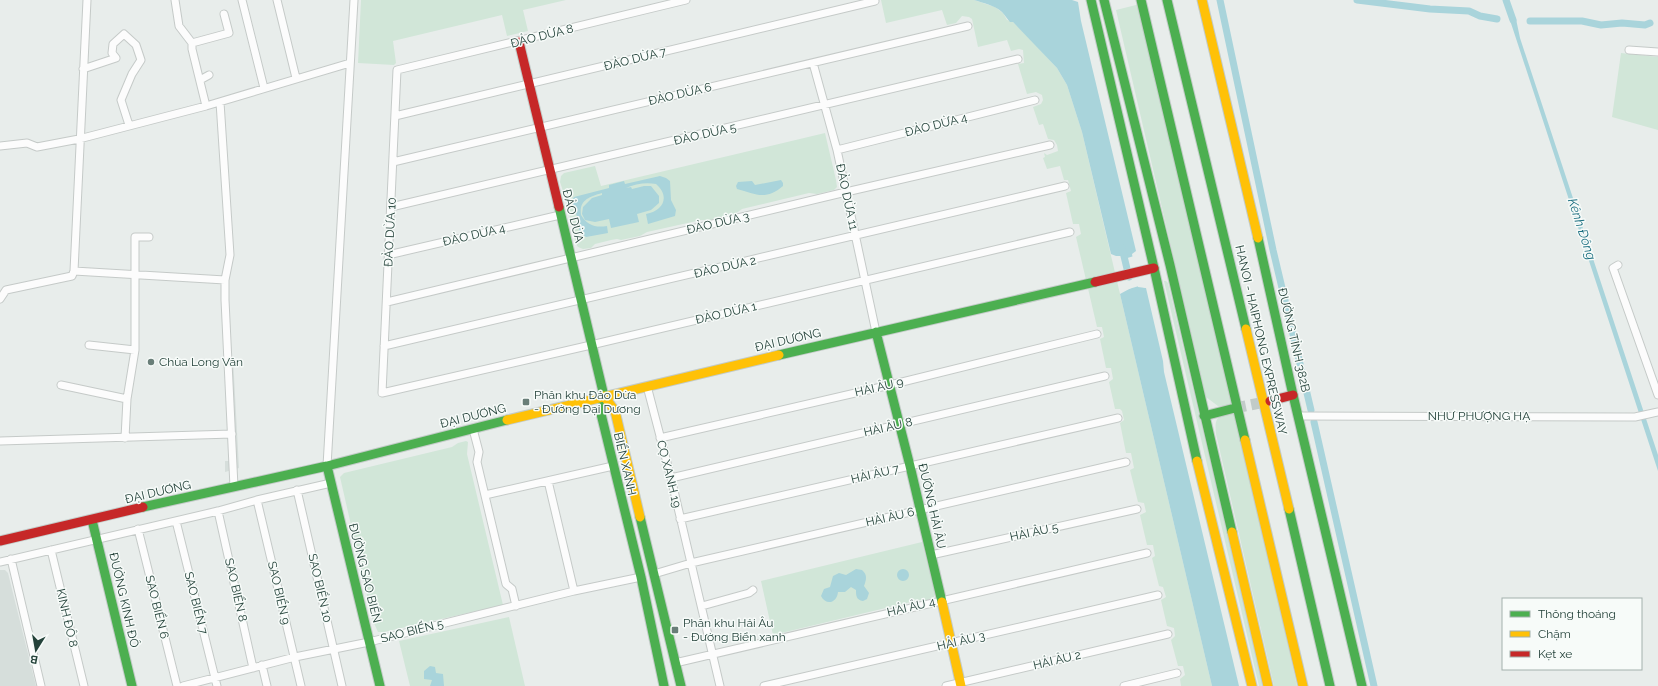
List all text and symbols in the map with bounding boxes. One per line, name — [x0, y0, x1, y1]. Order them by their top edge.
street label: ĐẢO DỪA 8 — [509, 21, 575, 51]
street label: ĐẢO DỪA 7 — [602, 44, 668, 73]
street label: ĐẢO DỪA 6 — [647, 80, 713, 108]
street label: ĐẢO DỪA 4 — [903, 110, 969, 140]
street label: ĐẢO DỪA 5 — [672, 120, 738, 148]
street label: ĐẢO DỪA 11 — [833, 163, 861, 231]
street label: ĐẢO DỪA — [560, 188, 586, 244]
water label: Kênh Đông — [1565, 196, 1599, 262]
street label: ĐẢO DỪA 10 — [381, 197, 399, 267]
street label: ĐẢO DỪA 3 — [685, 209, 751, 237]
street label: ĐẢO DỪA 4 — [441, 221, 507, 249]
street label: HANOI - HAIPHONG EXPRESSWAY — [1232, 244, 1290, 436]
street label: ĐẢO DỪA 2 — [692, 253, 758, 281]
street label: ĐƯỜNG TỈNH 382B — [1275, 287, 1313, 393]
street label: ĐẢO DỪA 1 — [694, 299, 758, 327]
street label: ĐẠI DƯƠNG — [754, 326, 822, 354]
place label: Chùa Long Vân — [159, 355, 243, 369]
marker: Chùa Long Vân — [146, 357, 156, 367]
street label: HẢI ÂU 9 — [853, 375, 905, 399]
place label: Phân khu Đảo Dừa - Đường Đại Dương — [534, 388, 641, 416]
marker: Phân khu Đảo Dừa - Đường Đại Dương — [521, 397, 531, 407]
street label: ĐẠI DƯƠNG — [439, 401, 507, 431]
street label: NHƯ PHƯỢNG HẠ — [1428, 409, 1530, 423]
street label: HẢI ÂU 8 — [862, 415, 914, 439]
street label: BIỂN XANH — [611, 431, 639, 497]
street label: CỌ XANH 19 — [654, 439, 684, 509]
street label: HẢI ÂU 7 — [850, 462, 901, 486]
street label: ĐƯỜNG HẢI ÂU — [915, 462, 949, 550]
street label: ĐẠI DƯƠNG — [124, 478, 192, 506]
street label: HẢI ÂU 6 — [864, 505, 916, 529]
street label: HẢI ÂU 5 — [1009, 520, 1060, 544]
street label: ĐƯỜNG SAO BIỂN — [346, 522, 384, 624]
street label: ĐƯỜNG KINH ĐÔ — [106, 551, 142, 649]
street label: SAO BIỂN 10 — [305, 552, 335, 624]
street label: SAO BIỂN 8 — [222, 557, 250, 623]
street label: SAO BIỂN 9 — [265, 560, 293, 626]
street label: SAO BIỂN 7 — [181, 570, 211, 636]
street label: SAO BIỂN 6 — [142, 574, 172, 640]
street label: KINH ĐÔ 8 — [53, 587, 81, 649]
street label: HẢI ÂU 4 — [886, 595, 937, 619]
legend — [1502, 598, 1642, 670]
text: Thông thoáng — [1538, 607, 1616, 621]
street label: SAO BIỂN 5 — [379, 616, 445, 646]
place label: Phân khu Hải Âu - Đường Biển xanh — [683, 616, 786, 644]
marker: Phân khu Hải Âu - Đường Biển xanh — [670, 625, 680, 635]
text: Chậm — [1538, 627, 1571, 641]
street label: HẢI ÂU 3 — [936, 629, 986, 653]
north arrow — [16, 630, 56, 670]
text: Kẹt xe — [1538, 647, 1572, 661]
street label: HẢI ÂU 2 — [1032, 648, 1082, 672]
text: B — [29, 652, 39, 666]

